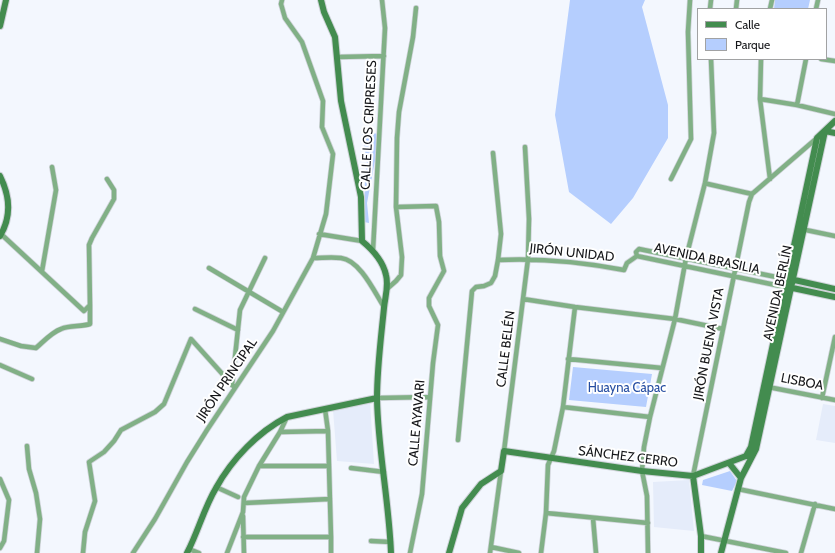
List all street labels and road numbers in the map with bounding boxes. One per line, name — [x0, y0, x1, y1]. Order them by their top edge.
street label: CALLE LOS CRIPRESES — [358, 60, 380, 190]
street label: AVENIDA BRASILIA — [653, 240, 761, 278]
street label: JIRÓN UNIDAD — [529, 241, 615, 265]
street label: AVENIDA BERLÍN — [760, 244, 796, 342]
street label: JIRÓN BUENA VISTA — [690, 287, 728, 401]
street label: CALLE BELÉN — [494, 310, 518, 388]
street label: JIRÓN PRINCIPAL — [193, 335, 261, 425]
street label: LISBOA — [779, 370, 825, 394]
street label: CALLE AYAVARI — [405, 379, 429, 467]
street label: SÁNCHEZ CERRO — [577, 443, 679, 471]

